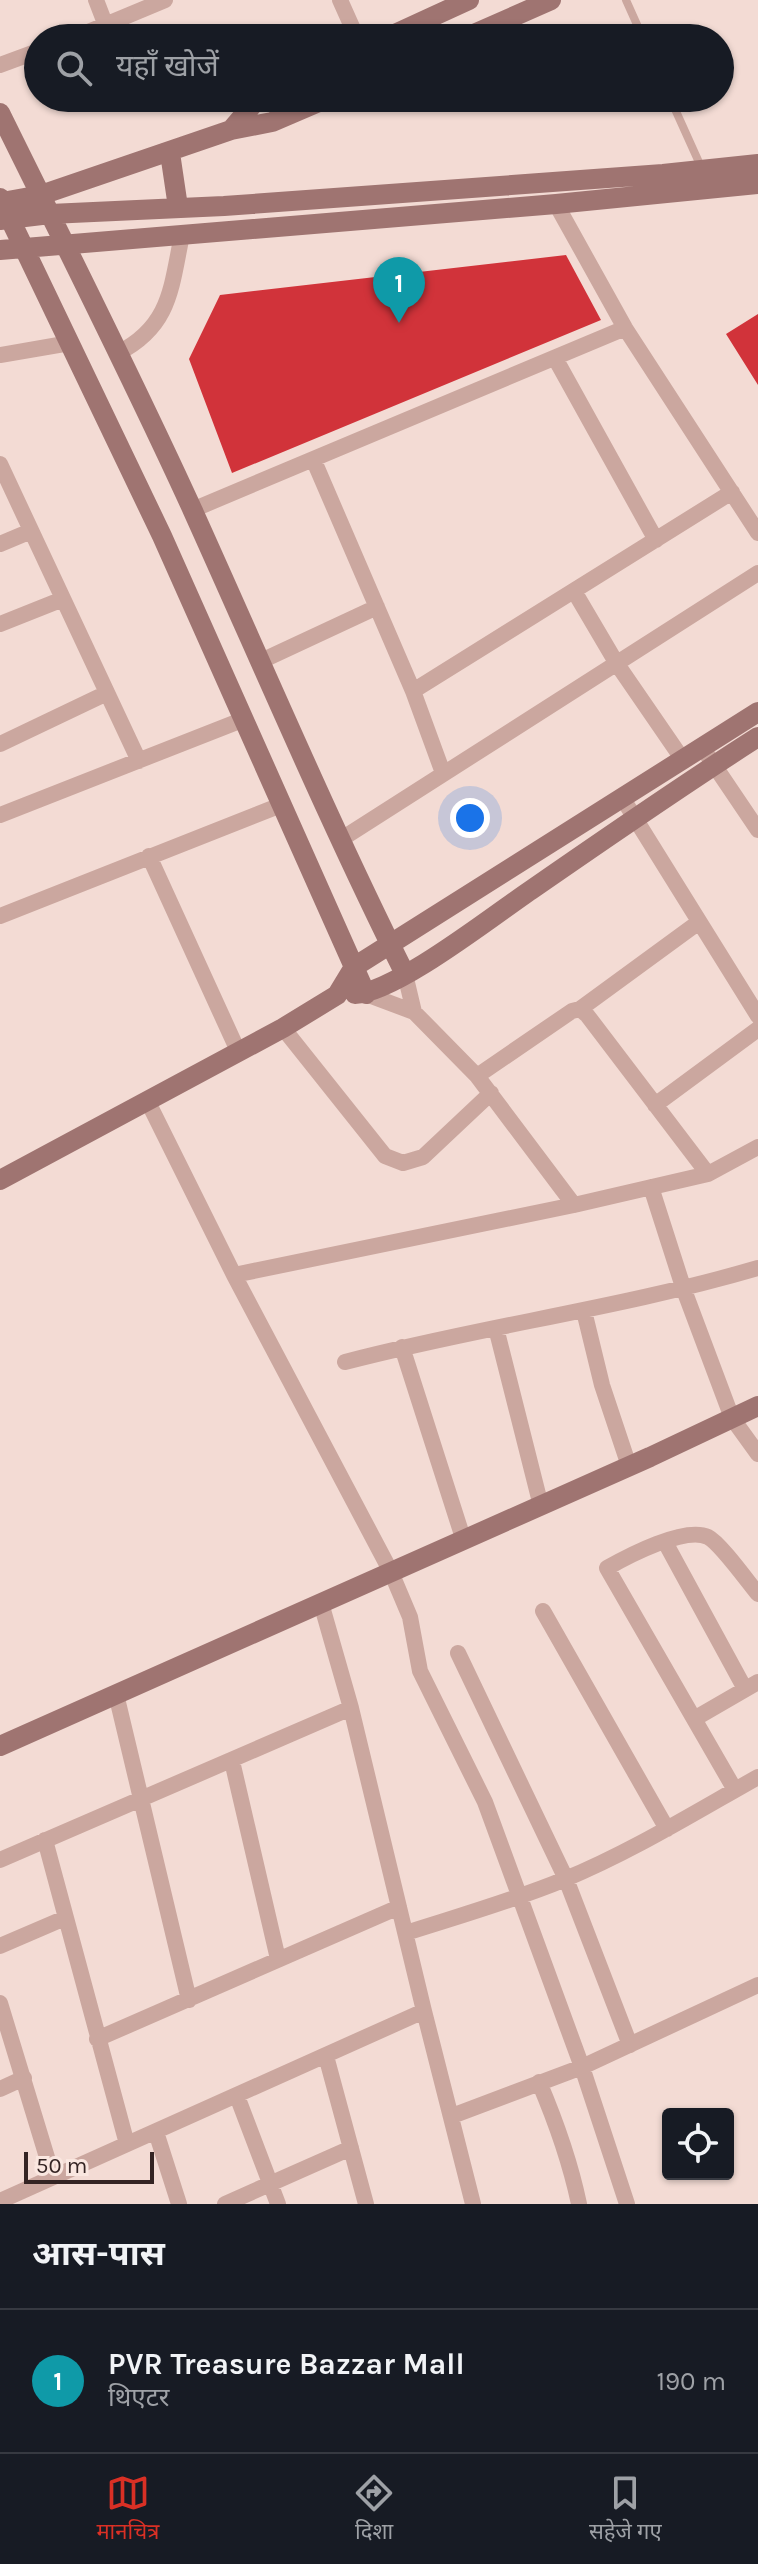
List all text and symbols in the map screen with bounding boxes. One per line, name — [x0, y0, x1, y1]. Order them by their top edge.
search box — [24, 24, 734, 112]
icon: search — [52, 46, 96, 90]
text: यहाँ खोजें — [116, 48, 219, 84]
pin: 1 — [373, 257, 425, 323]
your location — [450, 798, 490, 838]
map controls — [662, 2108, 734, 2180]
button: locate — [662, 2108, 734, 2180]
scale bar — [24, 2148, 154, 2184]
text: 50 m — [36, 2153, 87, 2179]
text: आस-पास — [32, 2234, 165, 2274]
text: PVR Treasure Bazzar Mall — [108, 2346, 465, 2382]
text: 1 — [53, 2366, 63, 2397]
text: 190 m — [656, 2366, 726, 2397]
text: थिएटर — [108, 2382, 169, 2413]
tab: मानचित्र — [96, 2471, 159, 2548]
tab: दिशा — [352, 2471, 396, 2548]
tab: सहेजे गए — [589, 2471, 662, 2548]

